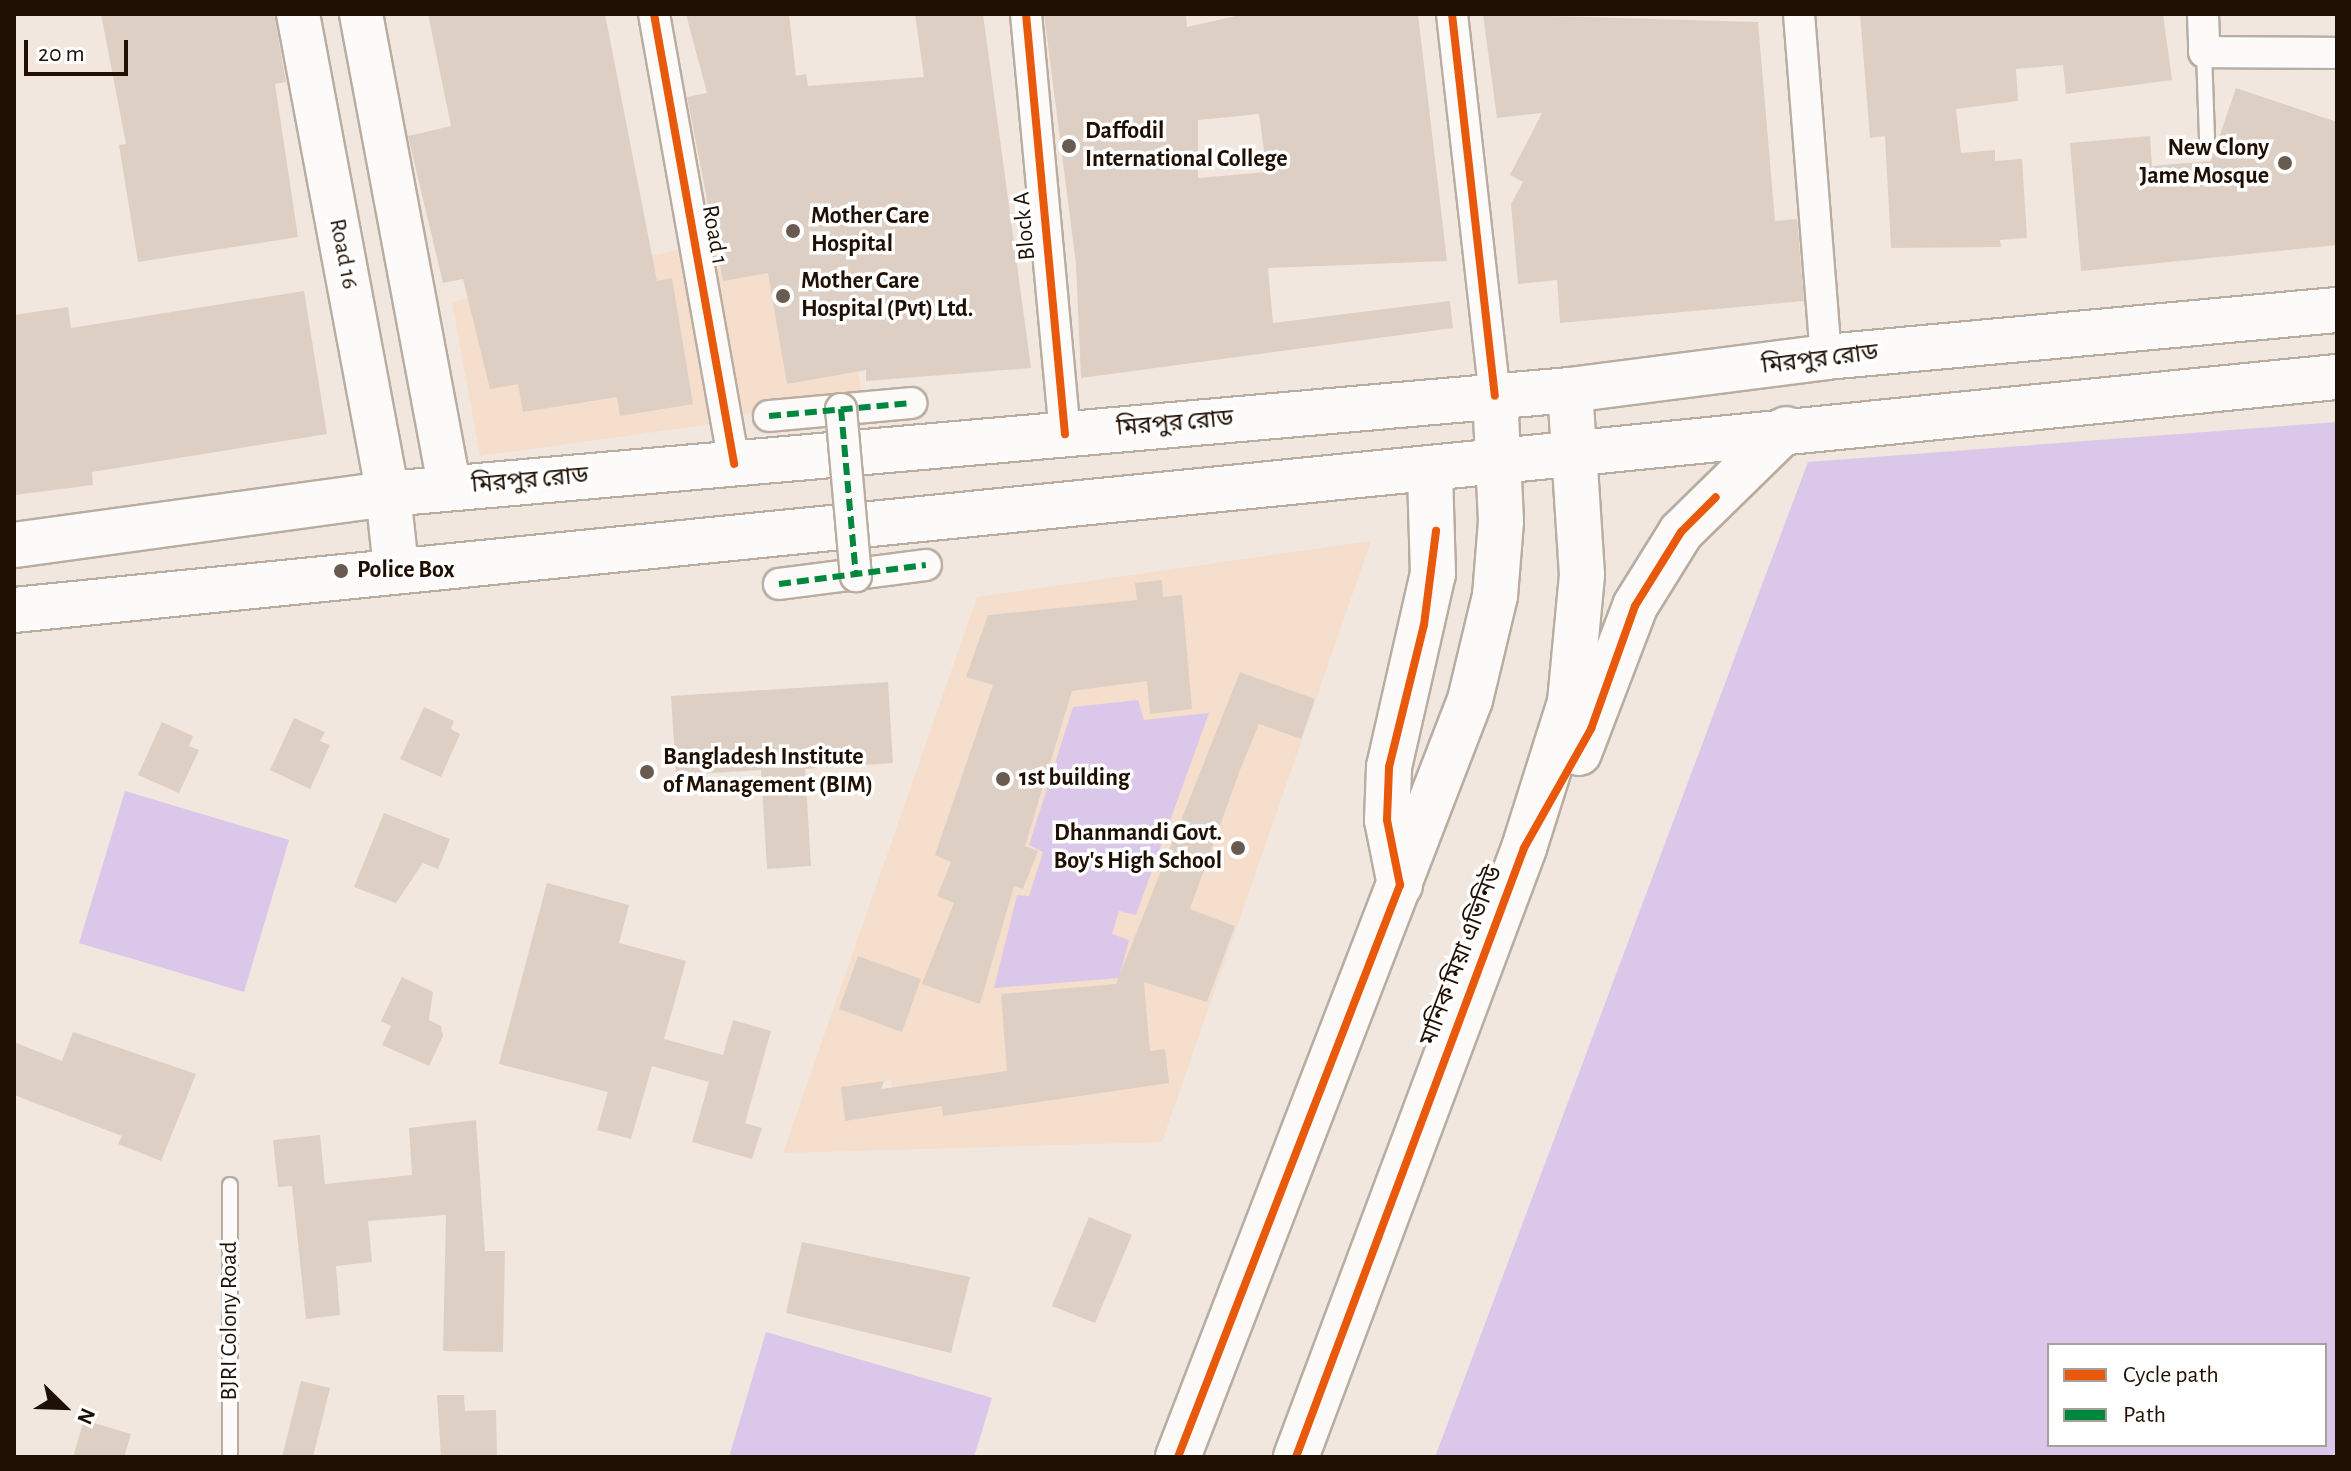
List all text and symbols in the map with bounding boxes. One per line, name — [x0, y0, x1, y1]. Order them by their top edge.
scale bar — [28, 24, 132, 74]
text: 20 m — [38, 42, 85, 66]
place label: Daffodil International College — [1085, 118, 1288, 174]
place label: New Clony Jame Mosque — [2139, 135, 2269, 191]
marker: Daffodil International College — [1060, 137, 1078, 155]
marker: New Clony Jame Mosque — [2276, 154, 2294, 172]
street label: Block A — [1008, 191, 1042, 261]
street label: Road 1 — [695, 203, 733, 267]
place label: Mother Care Hospital — [811, 203, 929, 259]
street label: Road 16 — [322, 216, 364, 292]
marker: Mother Care Hospital — [782, 220, 804, 242]
place label: Mother Care Hospital (Pvt) Ltd. — [801, 268, 973, 324]
marker: Mother Care Hospital (Pvt) Ltd. — [772, 285, 794, 307]
street label: মিরপুর রোড — [1760, 339, 1880, 381]
street label: মিরপুর রোড — [1115, 405, 1235, 443]
street label: মিরপুর রোড — [470, 462, 590, 500]
place label: Police Box — [357, 557, 454, 585]
marker: Police Box — [332, 562, 350, 580]
place label: Bangladesh Institute of Management (BIM) — [663, 744, 873, 800]
marker: Bangladesh Institute of Management (BIM) — [638, 763, 656, 781]
place label: 1st building — [1019, 765, 1130, 793]
marker: 1st building — [994, 770, 1012, 788]
place label: Dhanmandi Govt. Boy's High School — [1053, 820, 1222, 876]
marker: Dhanmandi Govt. Boy's High School — [1229, 839, 1247, 857]
street label: মানিক মিয়া এভিনিউ — [1414, 862, 1510, 1050]
street label: BJRI Colony Road — [216, 1241, 244, 1401]
legend — [2047, 1343, 2327, 1447]
text: Cycle path — [2123, 1363, 2219, 1387]
north arrow — [24, 1367, 104, 1447]
text: Path — [2123, 1403, 2166, 1427]
text: N — [73, 1405, 99, 1428]

